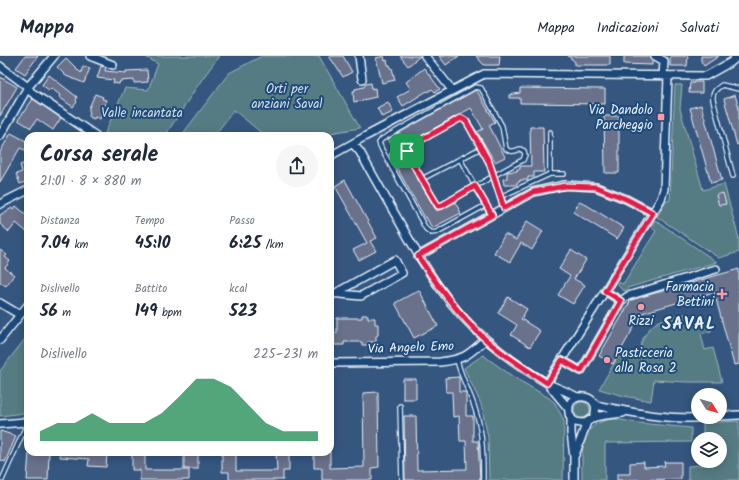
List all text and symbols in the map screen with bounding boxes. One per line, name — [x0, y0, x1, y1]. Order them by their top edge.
text: Mappa — [20, 13, 74, 43]
text: Mappa — [537, 17, 575, 39]
text: Indicazioni — [597, 17, 658, 39]
text: Salvati — [680, 17, 719, 39]
park label: Orti per anziani Saval — [252, 79, 322, 115]
place label: Via Dandolo Parcheggio — [589, 100, 653, 136]
park label: Valle incantata — [101, 103, 183, 124]
marker: Via Dandolo Parcheggio — [656, 112, 666, 122]
pin — [390, 134, 424, 168]
text: Corsa serale — [40, 138, 158, 173]
icon: arrive — [396, 140, 418, 162]
button: share — [276, 145, 318, 187]
text: 21:01 · 8 × 880 m — [40, 171, 141, 192]
text: Distanza — [40, 212, 80, 230]
text: Tempo — [135, 212, 165, 230]
text: Passo — [229, 212, 255, 230]
text: 7.04 — [40, 230, 70, 257]
text: 45:10 — [135, 230, 171, 257]
text: 6:25 — [229, 230, 261, 257]
text: km — [70, 236, 88, 254]
text: /km — [261, 236, 283, 254]
place label: Farmacia Bettini — [665, 277, 715, 313]
text: Dislivello — [40, 280, 80, 298]
text: Battito — [135, 280, 167, 298]
text: kcal — [229, 280, 247, 298]
marker: Farmacia Bettini — [717, 289, 727, 299]
text: 56 — [40, 298, 58, 325]
text: 149 — [135, 298, 158, 325]
text: 523 — [229, 298, 257, 325]
marker: Rizzi — [636, 302, 646, 312]
text: m — [58, 304, 71, 322]
text: bpm — [158, 304, 182, 322]
place label: Rizzi — [628, 311, 655, 332]
district label: SAVAL — [662, 311, 716, 338]
street label: Via Angelo Emo — [368, 336, 455, 360]
place label: Pasticceria alla Rosa 2 — [615, 343, 677, 379]
text: Dislivello — [40, 344, 87, 365]
text: 225–231 m — [253, 344, 318, 365]
marker: Pasticceria alla Rosa 2 — [602, 355, 612, 365]
north arrow — [691, 388, 727, 424]
map controls — [691, 388, 727, 468]
button: layers — [691, 432, 727, 468]

